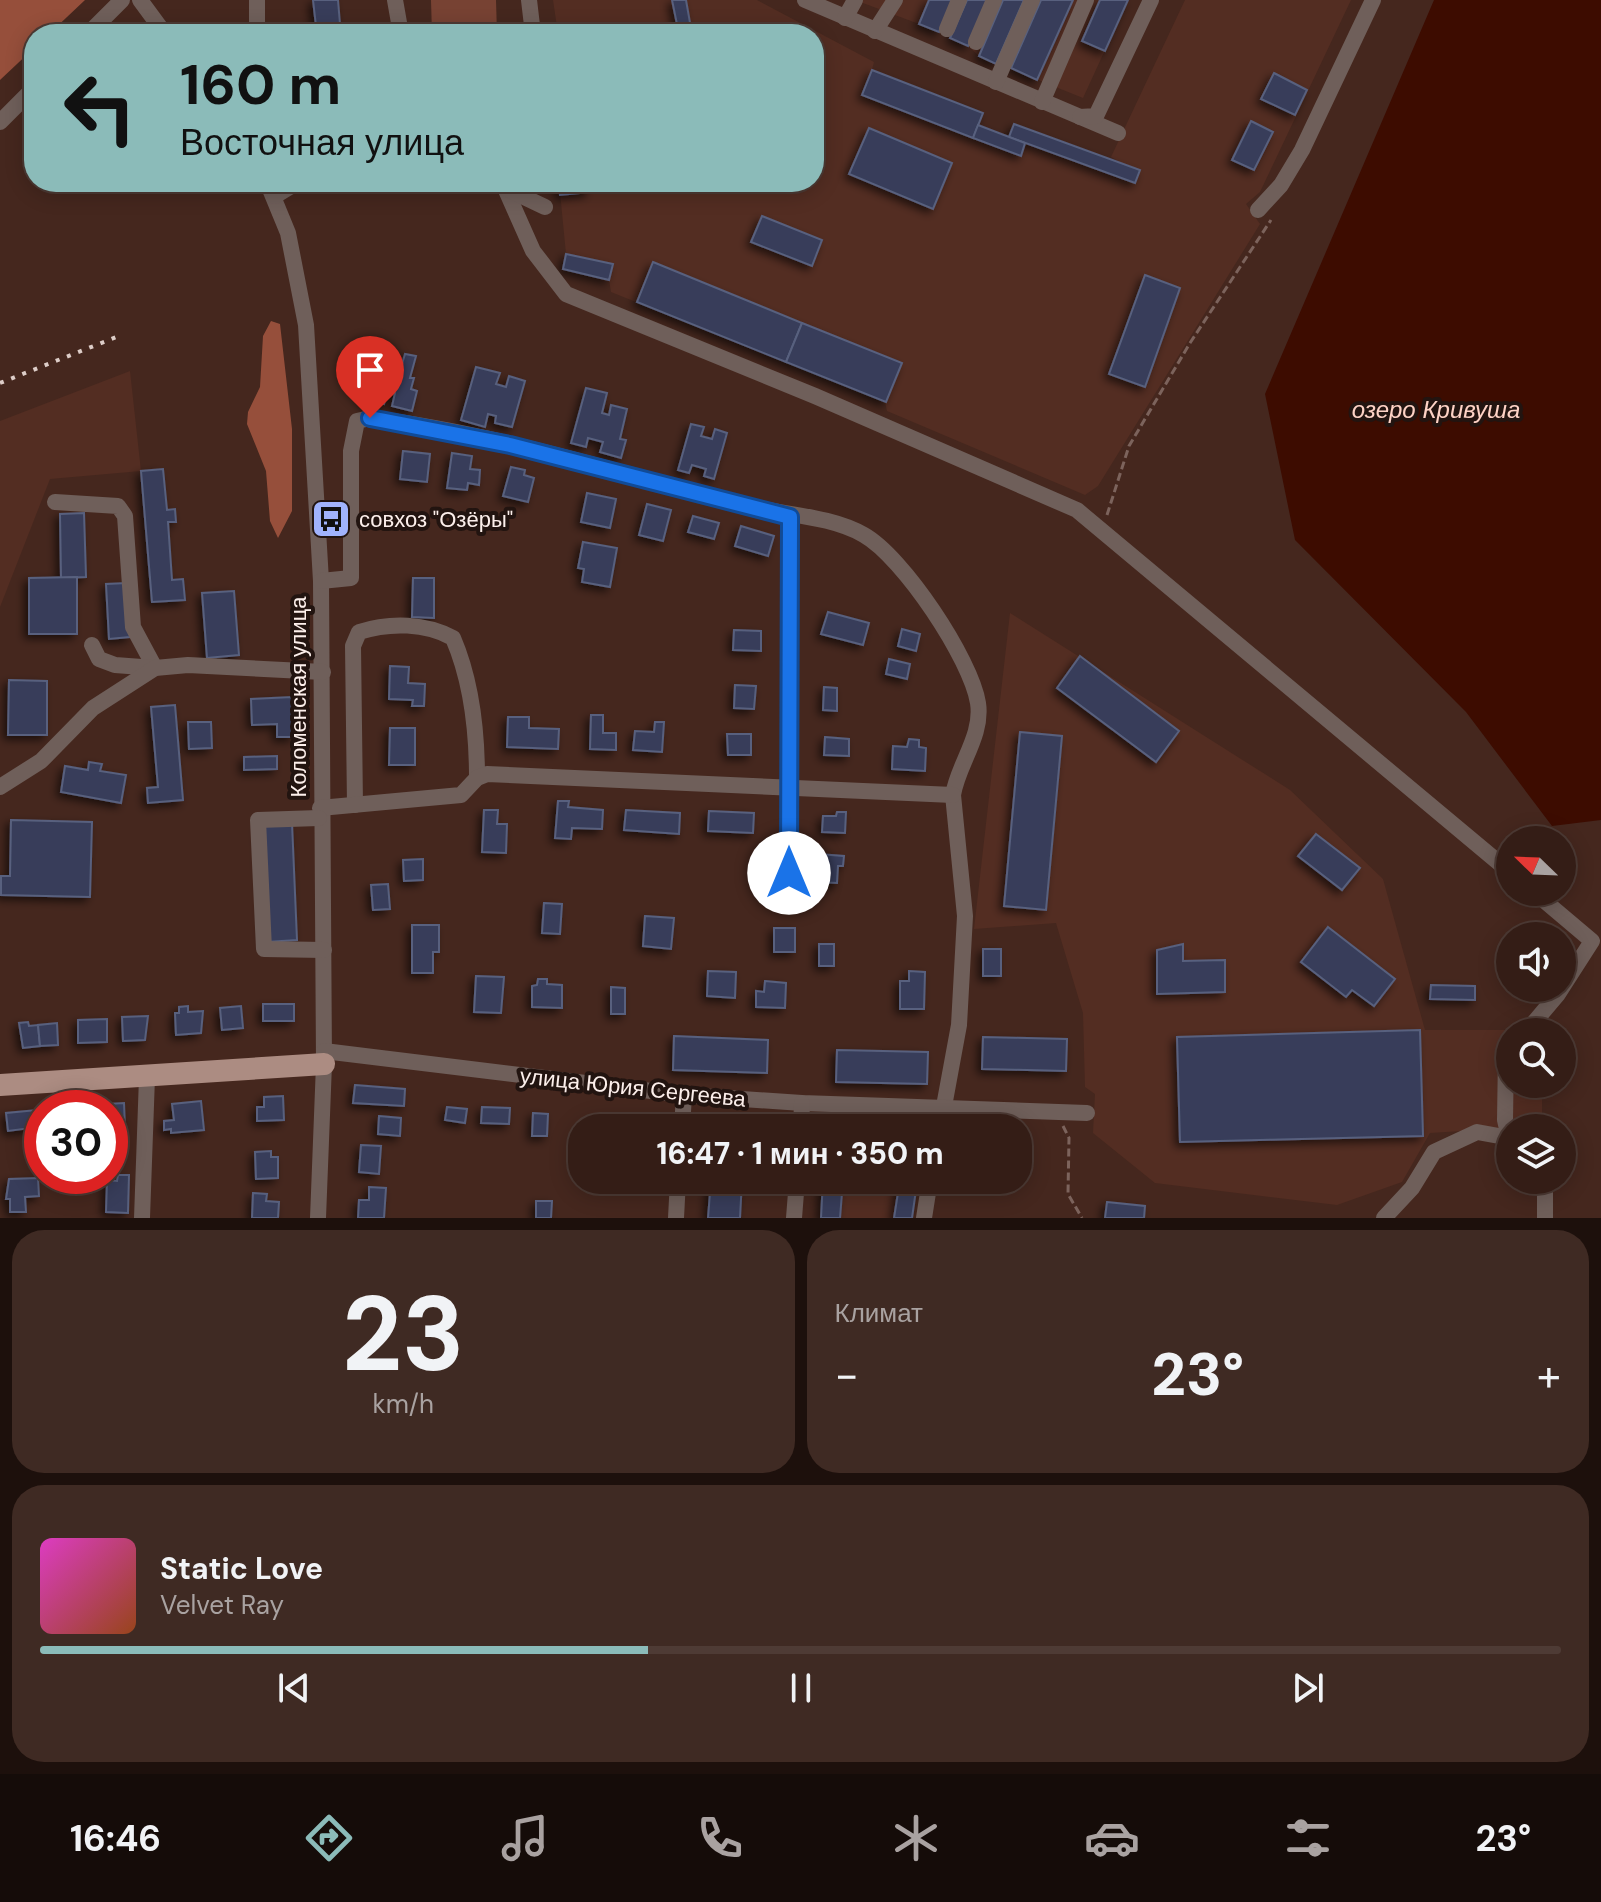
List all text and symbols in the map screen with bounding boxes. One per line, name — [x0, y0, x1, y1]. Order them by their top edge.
text: 160 m — [180, 48, 341, 121]
icon: left — [48, 56, 152, 160]
text: Восточная улица — [180, 119, 464, 166]
pin — [336, 336, 404, 418]
icon: arrive — [348, 348, 392, 392]
water label: озеро Кривуша — [1352, 394, 1520, 425]
bus stop icon: совхоз "Озёры" — [310, 498, 352, 540]
place label: совхоз "Озёры" — [359, 505, 513, 534]
street label: Коломенская улица — [284, 596, 313, 797]
north arrow — [1496, 826, 1576, 906]
map controls — [1496, 826, 1576, 1194]
position arrow — [747, 831, 831, 915]
button: sound — [1496, 922, 1576, 1002]
button: search — [1496, 1018, 1576, 1098]
street label: улица Юрия Сергеева — [519, 1061, 748, 1114]
speed limit sign: 30 — [24, 1090, 128, 1194]
button: layers — [1496, 1114, 1576, 1194]
text: 16:47 · 1 мин · 350 m — [656, 1134, 944, 1173]
text: 23 — [342, 1267, 465, 1402]
text: Климат — [835, 1296, 923, 1330]
text: 23° — [1151, 1335, 1244, 1414]
text: − — [835, 1346, 859, 1404]
text: + — [1537, 1346, 1561, 1404]
text: km/h — [373, 1387, 434, 1421]
text: Static Love — [160, 1549, 323, 1588]
text: Velvet Ray — [160, 1588, 284, 1622]
icon: previous — [272, 1666, 316, 1710]
icon: pause — [779, 1666, 823, 1710]
icon: next — [1286, 1666, 1330, 1710]
icon: directions — [301, 1810, 357, 1866]
icon: music — [497, 1810, 553, 1866]
icon: phone — [692, 1810, 748, 1866]
icon: climate — [888, 1810, 944, 1866]
icon: car — [1084, 1810, 1140, 1866]
icon: filters — [1280, 1810, 1336, 1866]
text: 16:46 — [70, 1815, 161, 1862]
text: 23° — [1476, 1815, 1531, 1862]

